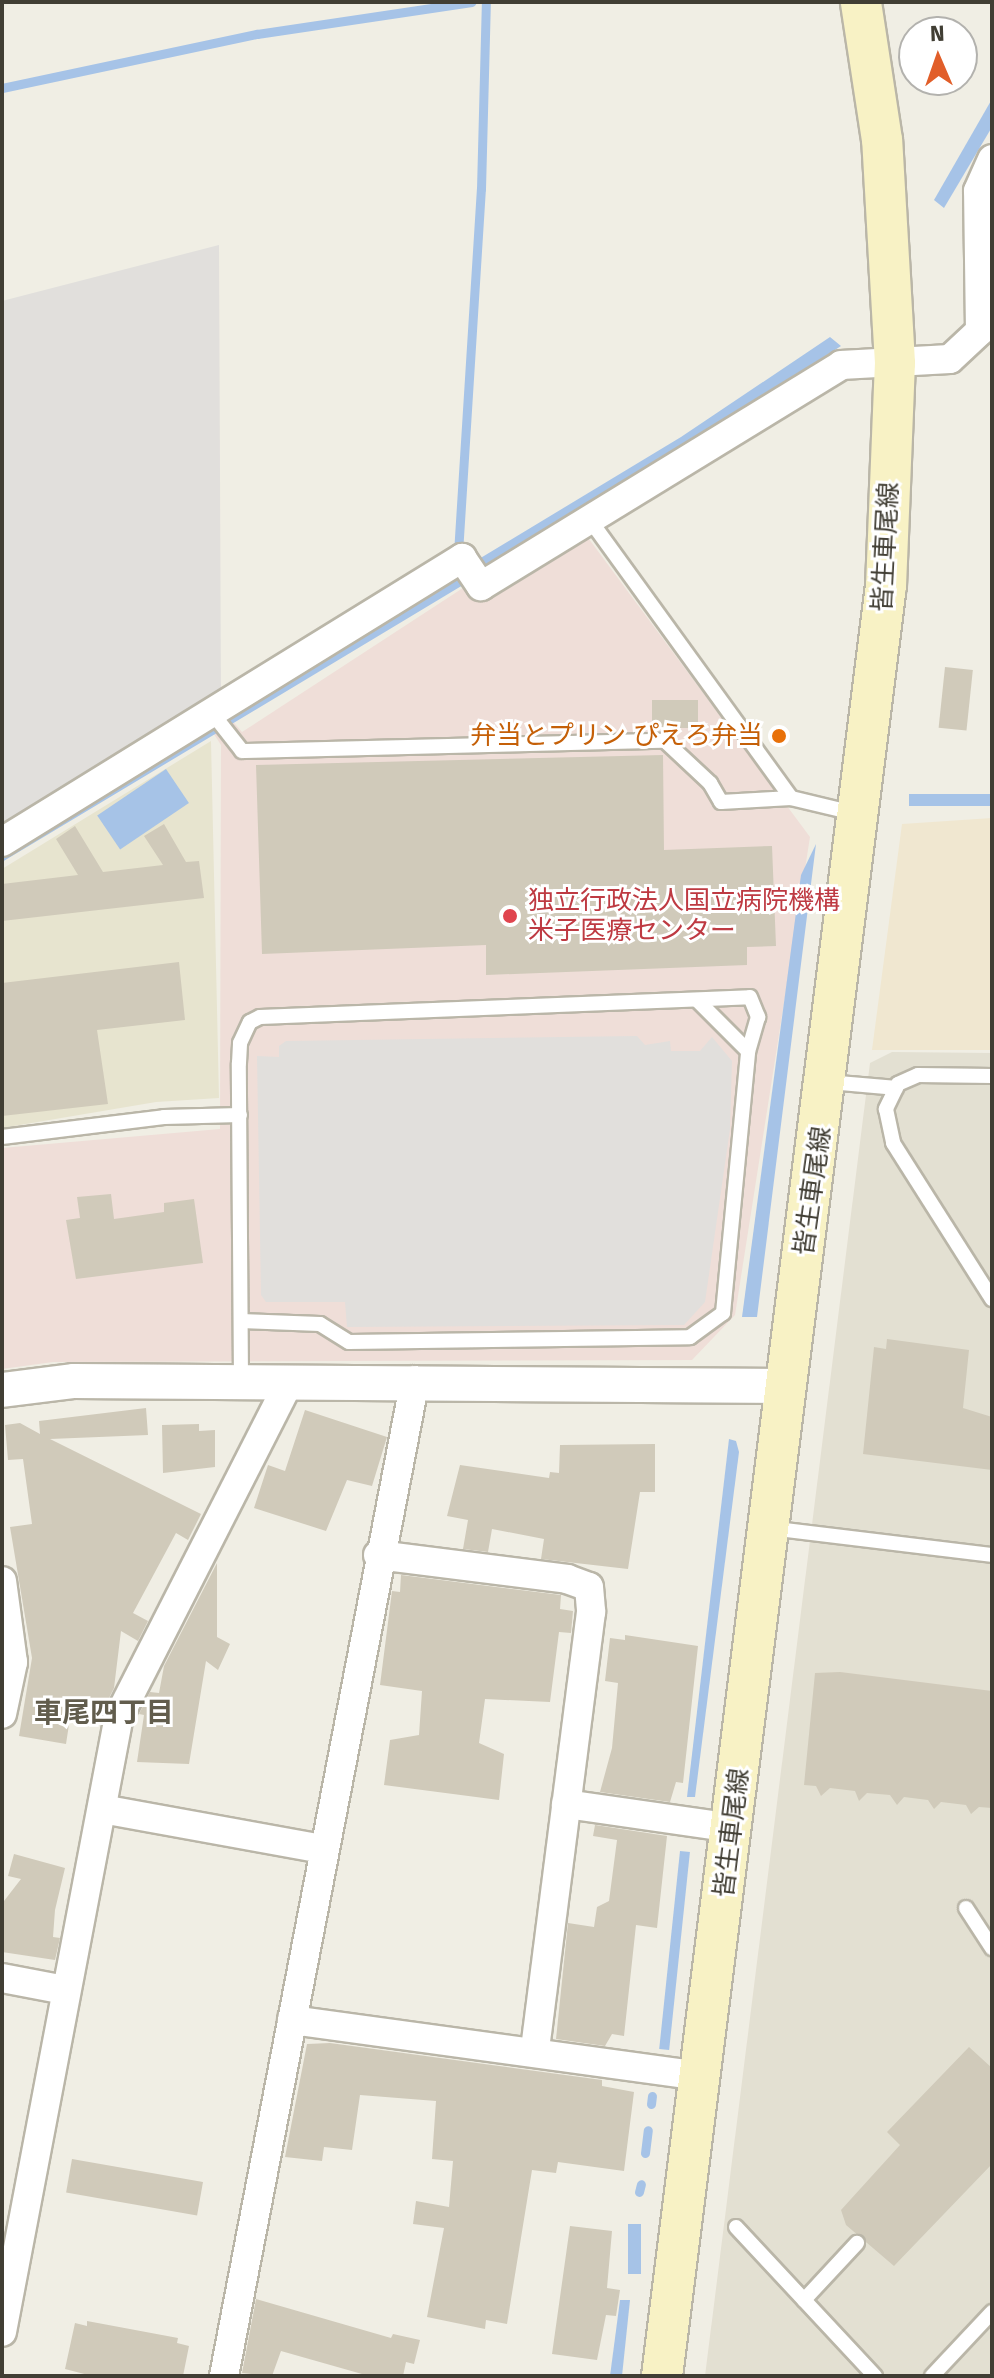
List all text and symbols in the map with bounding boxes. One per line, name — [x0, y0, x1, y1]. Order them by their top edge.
north arrow — [898, 16, 978, 96]
text: N — [929, 20, 945, 47]
street label: 皆生車尾線 — [867, 481, 905, 613]
place label: 弁当とプリン ぴえろ弁当 — [470, 720, 763, 752]
marker: 弁当とプリン ぴえろ弁当 — [770, 727, 788, 745]
place label: 独立行政法人国立病院機構 米子医療センター — [528, 885, 840, 946]
marker: 独立行政法人国立病院機構 米子医療センター — [499, 905, 521, 927]
street label: 皆生車尾線 — [789, 1124, 837, 1258]
district label: 車尾四丁目 — [34, 1696, 174, 1730]
street label: 皆生車尾線 — [709, 1767, 755, 1899]

